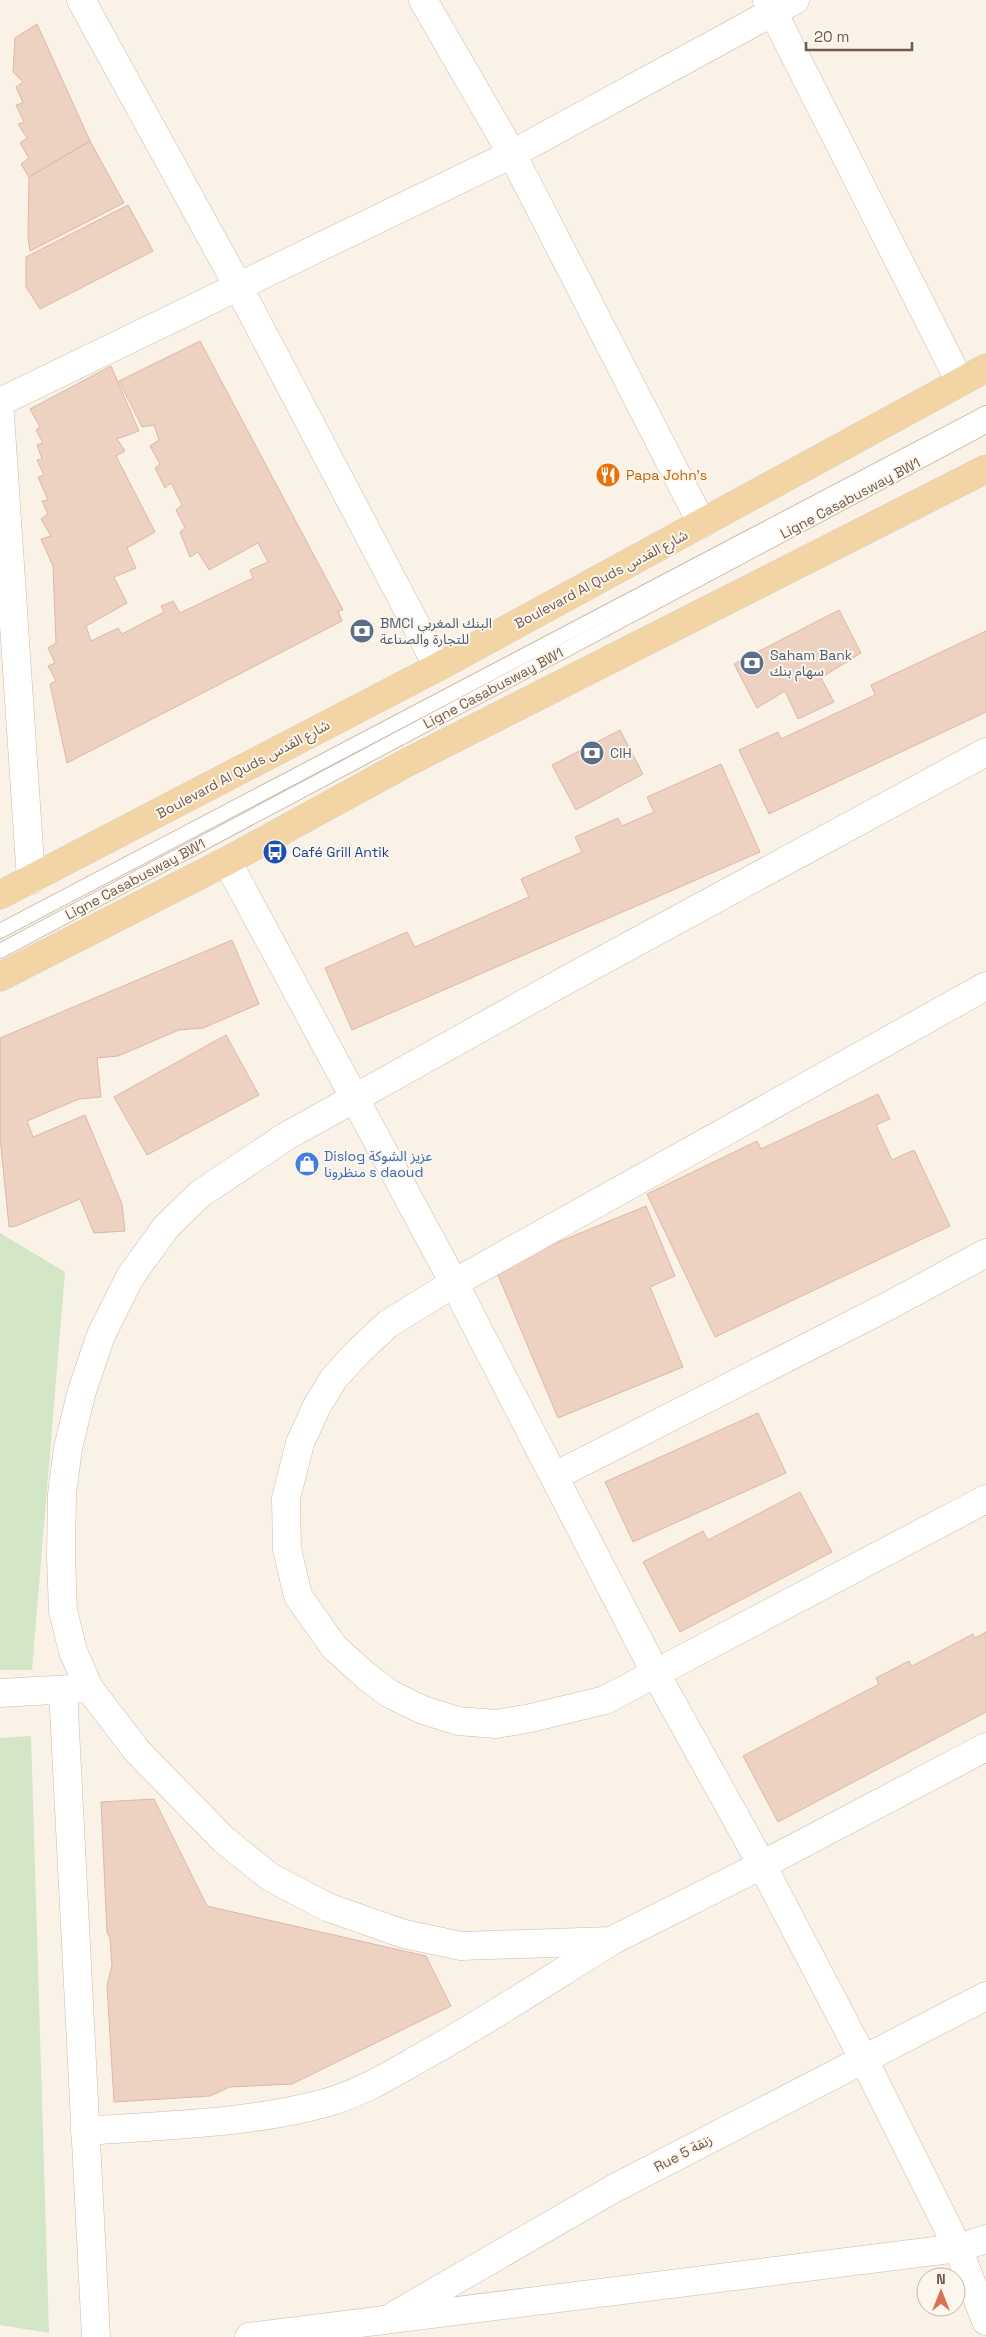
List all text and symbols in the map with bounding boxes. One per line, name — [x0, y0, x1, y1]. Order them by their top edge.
scale bar — [806, 20, 912, 52]
text: 20 m — [814, 27, 849, 46]
street label: Ligne Casabusway BW1 — [777, 453, 923, 543]
restaurant icon: Papa John's — [595, 462, 621, 488]
place label: Papa John's — [626, 466, 707, 484]
street label: Boulevard Al Quds شارع القدس — [511, 526, 692, 634]
place label: BMCI البنك المغربي للتجارة والصناعة — [380, 614, 492, 648]
bank icon: BMCI البنك المغربي للتجارة والصناعة — [349, 618, 375, 644]
street label: Ligne Casabusway BW1 — [420, 643, 566, 733]
place label: Saham Bank سهام بنك — [770, 646, 853, 682]
bank icon: Saham Bank سهام بنك — [739, 650, 765, 676]
street label: Boulevard Al Quds شارع القدس — [153, 716, 334, 824]
bank icon: CIH — [579, 740, 605, 766]
place label: CIH — [610, 744, 632, 762]
street label: Ligne Casabusway BW1 — [62, 834, 208, 924]
bus stop icon: Café Grill Antik — [262, 839, 288, 865]
place label: Café Grill Antik — [292, 843, 390, 861]
place label: Dislog عزيز الشوكة منظرونا s daoud — [324, 1147, 432, 1181]
shop icon: Dislog عزيز الشوكة منظرونا s daoud — [294, 1151, 320, 1177]
street label: Rue 5 زنقة — [651, 2130, 715, 2176]
north arrow — [916, 2267, 966, 2317]
text: N — [936, 2270, 946, 2288]

